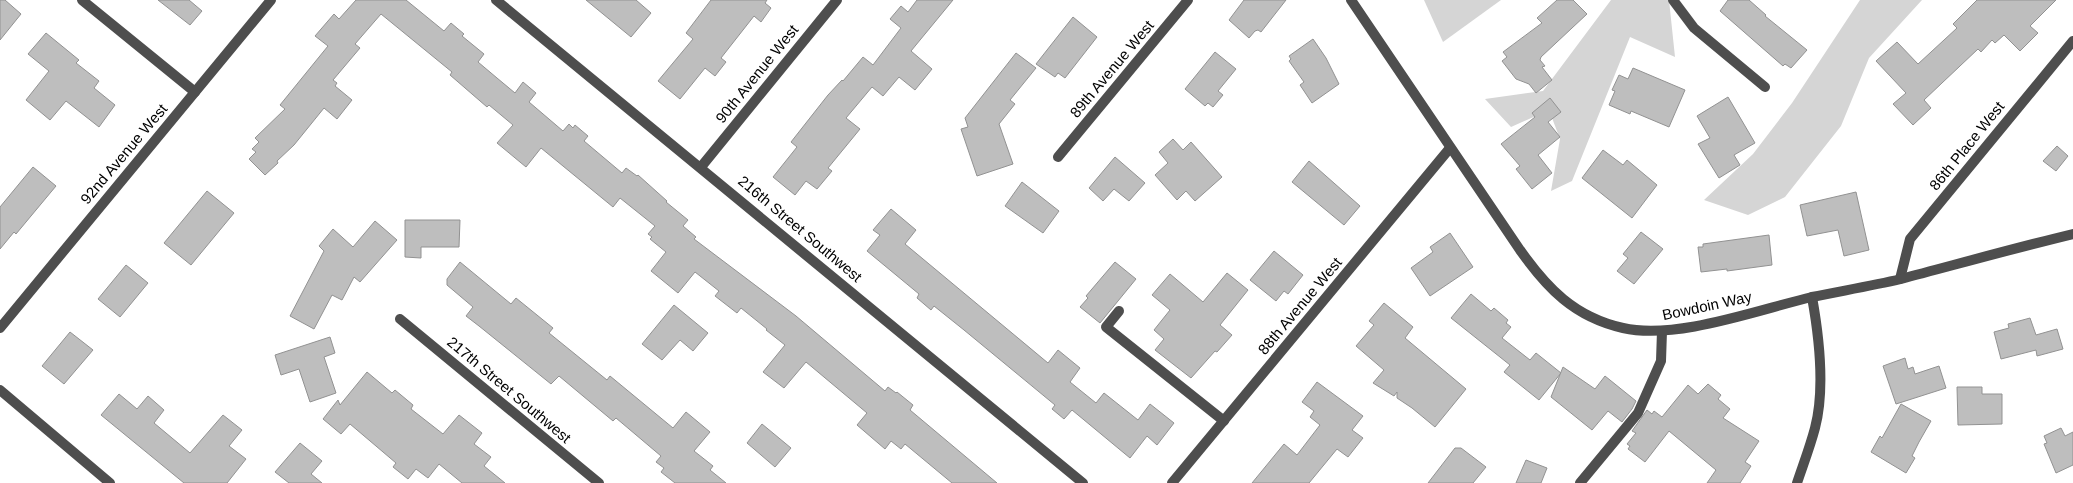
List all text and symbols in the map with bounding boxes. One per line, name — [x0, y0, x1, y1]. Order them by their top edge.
street label: 89th Avenue West — [1066, 16, 1158, 121]
street label: 90th Avenue West — [712, 21, 802, 126]
street label: 86th Place West — [1926, 97, 2008, 193]
street label: 92nd Avenue West — [77, 100, 171, 207]
street label: 216th Street Southwest — [735, 172, 866, 286]
street label: 88th Avenue West — [1254, 253, 1346, 358]
street label: Bowdoin Way — [1661, 288, 1754, 323]
street label: 217th Street Southwest — [444, 333, 575, 447]

